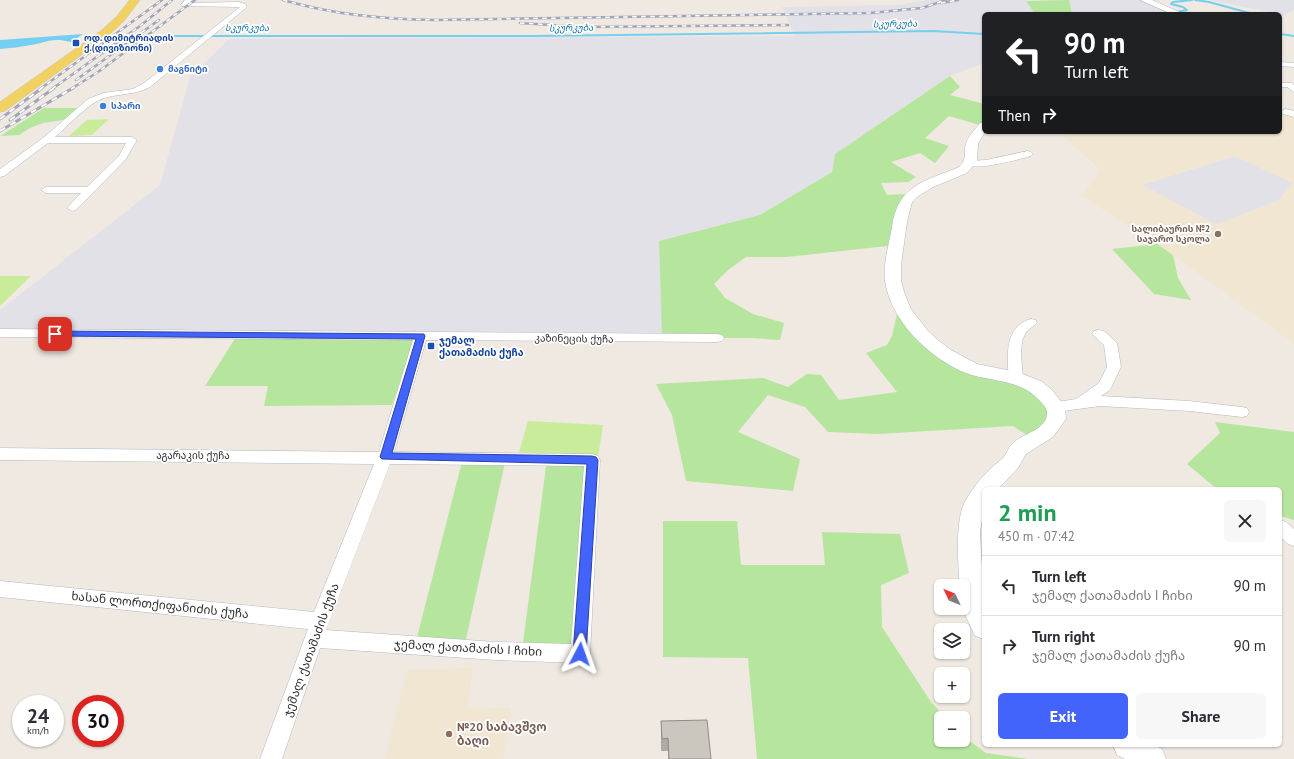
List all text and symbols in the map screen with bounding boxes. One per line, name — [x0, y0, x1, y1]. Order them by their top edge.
water label: სკურკუბა — [873, 18, 918, 30]
water label: სკურკუბა — [225, 22, 270, 34]
water label: სკურკუბა — [549, 22, 594, 34]
text: 90 m — [1064, 24, 1125, 61]
icon: left — [998, 28, 1050, 80]
place label: ოდ. დიმიტრიადის ქ.(დივიზიონი) — [84, 32, 174, 54]
marker: ოდ. დიმიტრიადის ქ.(დივიზიონი) — [71, 38, 81, 48]
text: Turn left — [1064, 60, 1129, 83]
place label: მაგნიტი — [168, 63, 208, 74]
marker: მაგნიტი — [155, 64, 165, 74]
place label: სპარი — [111, 100, 141, 111]
marker: სპარი — [98, 101, 108, 111]
icon: right — [1038, 104, 1060, 126]
text: Then — [998, 106, 1030, 125]
place label: სალიბაურის №2 საჯარო სკოლა — [1131, 223, 1210, 245]
marker: სალიბაურის №2 საჯარო სკოლა — [1213, 229, 1223, 239]
pin — [38, 317, 72, 351]
icon: arrive — [44, 323, 66, 345]
street label: კაზინეცის ქუჩა — [534, 331, 614, 346]
place label: ჯემალ ქათამაძის ქუჩა — [439, 334, 524, 359]
marker: ჯემალ ქათამაძის ქუჩა — [426, 341, 436, 351]
street label: აგარაკის ქუჩა — [156, 449, 230, 462]
text: 2 min — [998, 497, 1057, 528]
button: close — [1224, 500, 1266, 542]
text: 450 m · 07:42 — [998, 528, 1075, 545]
text: Turn left — [1032, 567, 1086, 586]
icon: left — [998, 575, 1020, 597]
text: 90 m — [1233, 576, 1266, 595]
north arrow — [934, 579, 970, 615]
map controls — [934, 579, 970, 747]
street label: ჯემალ ქათამაძის ქუჩა — [279, 581, 343, 719]
text: ჯემალ ქათამაძის I ჩიხი — [1032, 587, 1193, 604]
street label: ხასან ლორთქიფანიძის ქუჩა — [70, 588, 250, 622]
button: layers — [934, 623, 970, 659]
text: Turn right — [1032, 627, 1095, 646]
position arrow — [559, 633, 601, 675]
icon: right — [998, 635, 1020, 657]
street label: ჯემალ ქათამაძის I ჩიხი — [394, 636, 543, 660]
text: 90 m — [1233, 636, 1266, 655]
text: ჯემალ ქათამაძის ქუჩა — [1032, 647, 1185, 664]
button: + — [934, 667, 970, 703]
button: Exit — [998, 693, 1128, 739]
button: Share — [1136, 693, 1266, 739]
speed limit sign: 30 — [72, 695, 124, 747]
text: 24 — [27, 703, 49, 729]
button: − — [934, 711, 970, 747]
place label: №20 საბავშვო ბაღი — [457, 719, 547, 748]
text: km/h — [27, 724, 49, 737]
marker: №20 საბავშვო ბაღი — [444, 729, 454, 739]

